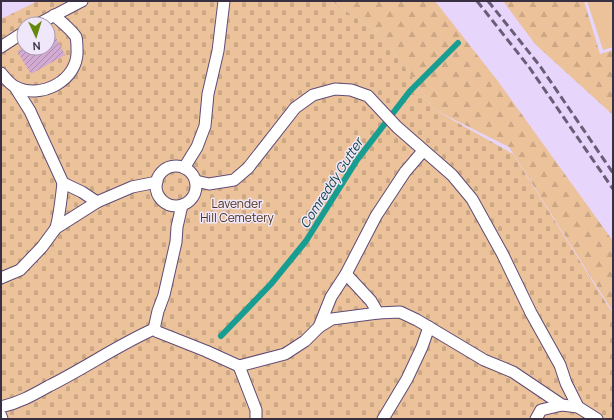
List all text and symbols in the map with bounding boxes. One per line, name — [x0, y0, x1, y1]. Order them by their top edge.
north arrow — [16, 16, 56, 56]
text: N — [32, 39, 41, 54]
water label: Comreddy Gutter — [295, 133, 368, 231]
park label: Lavender Hill Cemetery — [200, 195, 275, 226]

